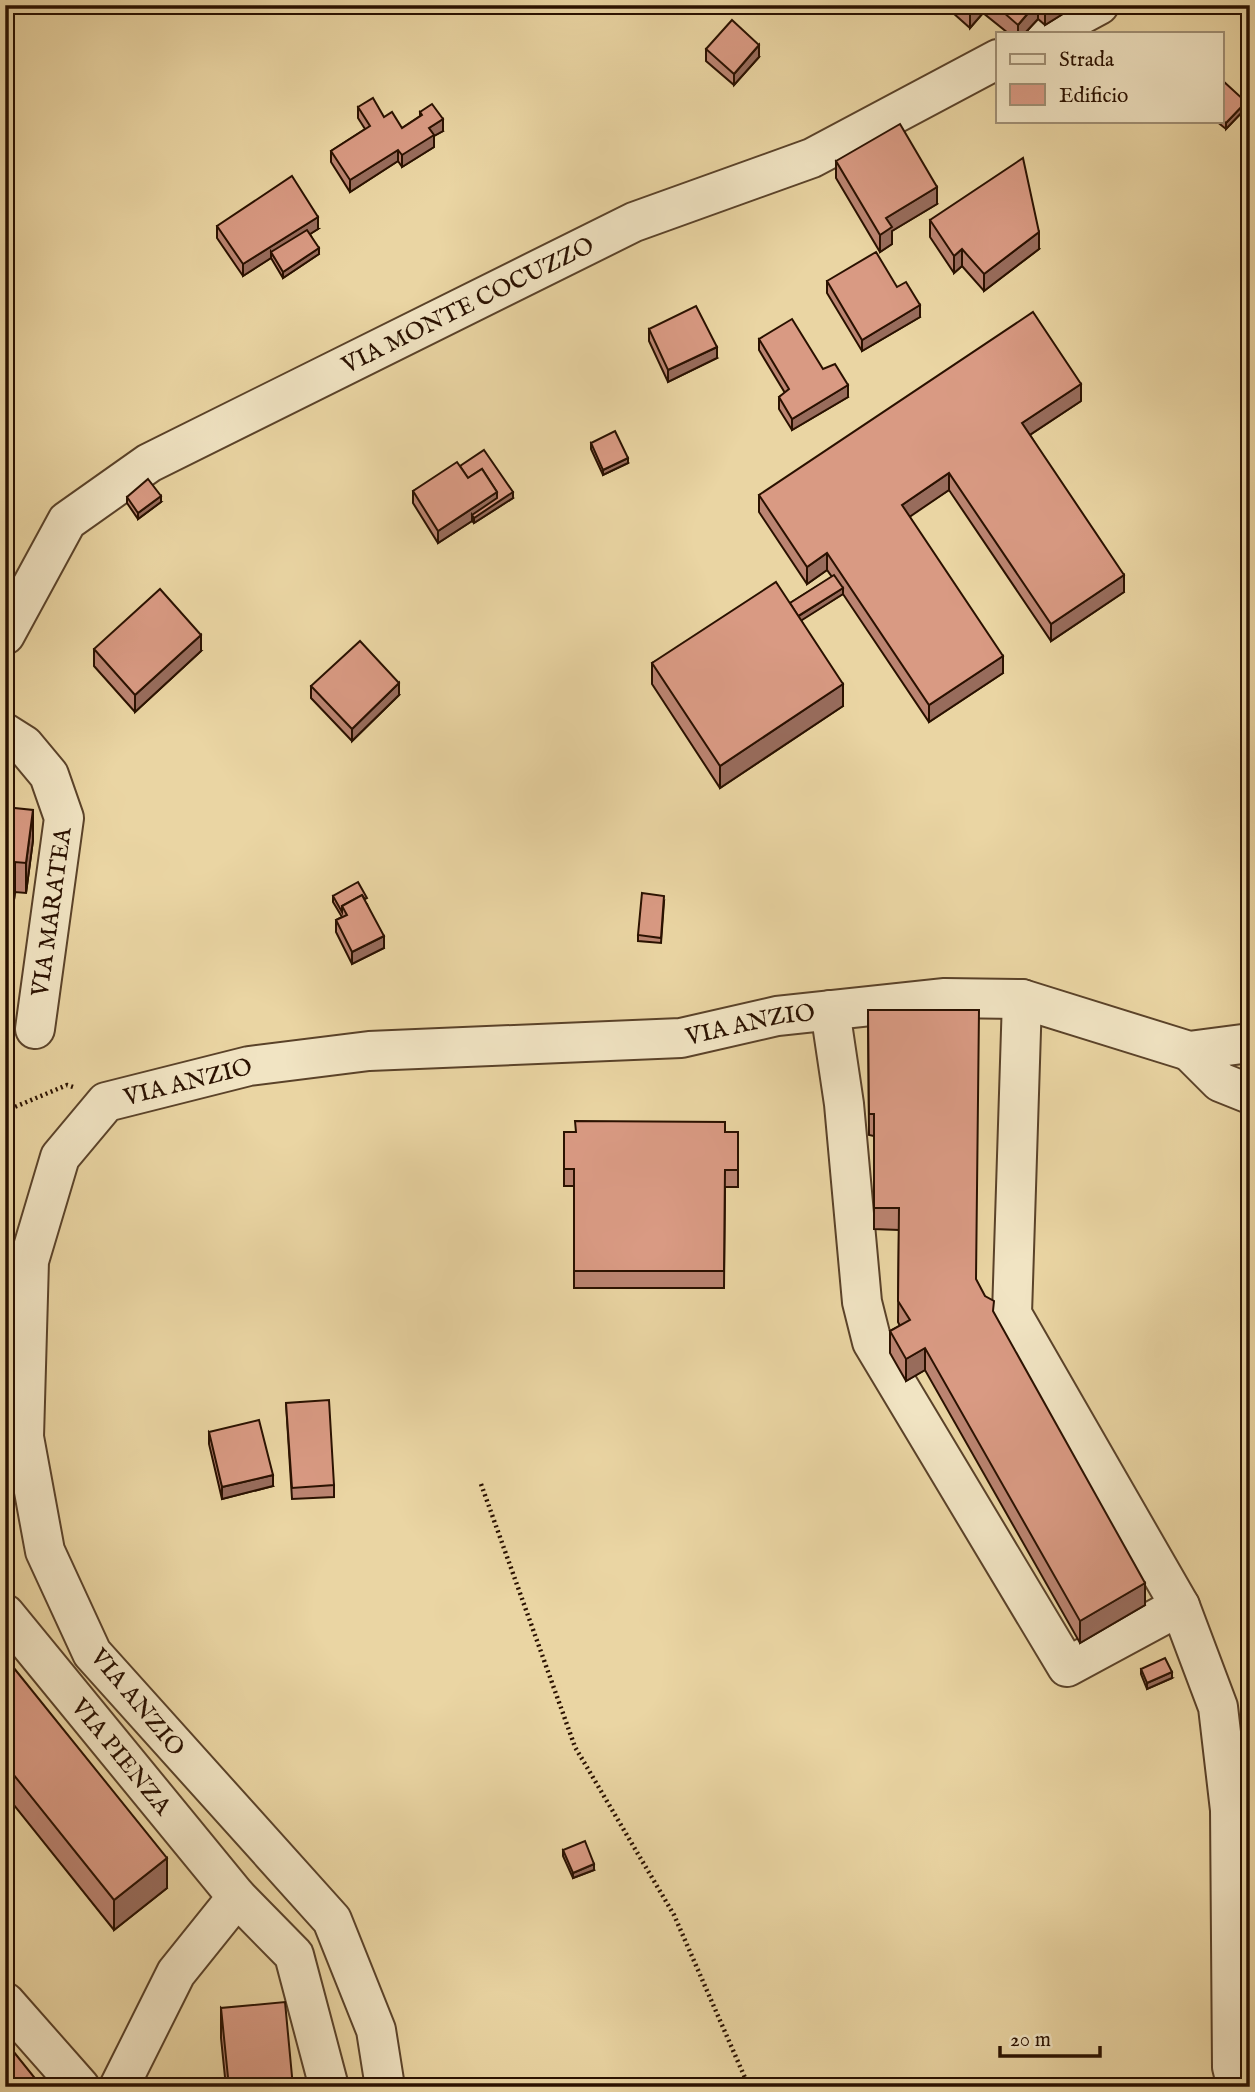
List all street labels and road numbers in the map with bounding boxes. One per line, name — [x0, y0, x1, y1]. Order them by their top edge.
street label: VIA MONTE COCUZZO — [336, 230, 600, 382]
street label: VIA MARATEA — [25, 825, 80, 1000]
street label: VIA ANZIO — [682, 998, 816, 1054]
street label: VIA ANZIO — [120, 1052, 256, 1114]
street label: VIA ANZIO — [82, 1642, 191, 1763]
street label: VIA PIENZA — [63, 1692, 178, 1823]

